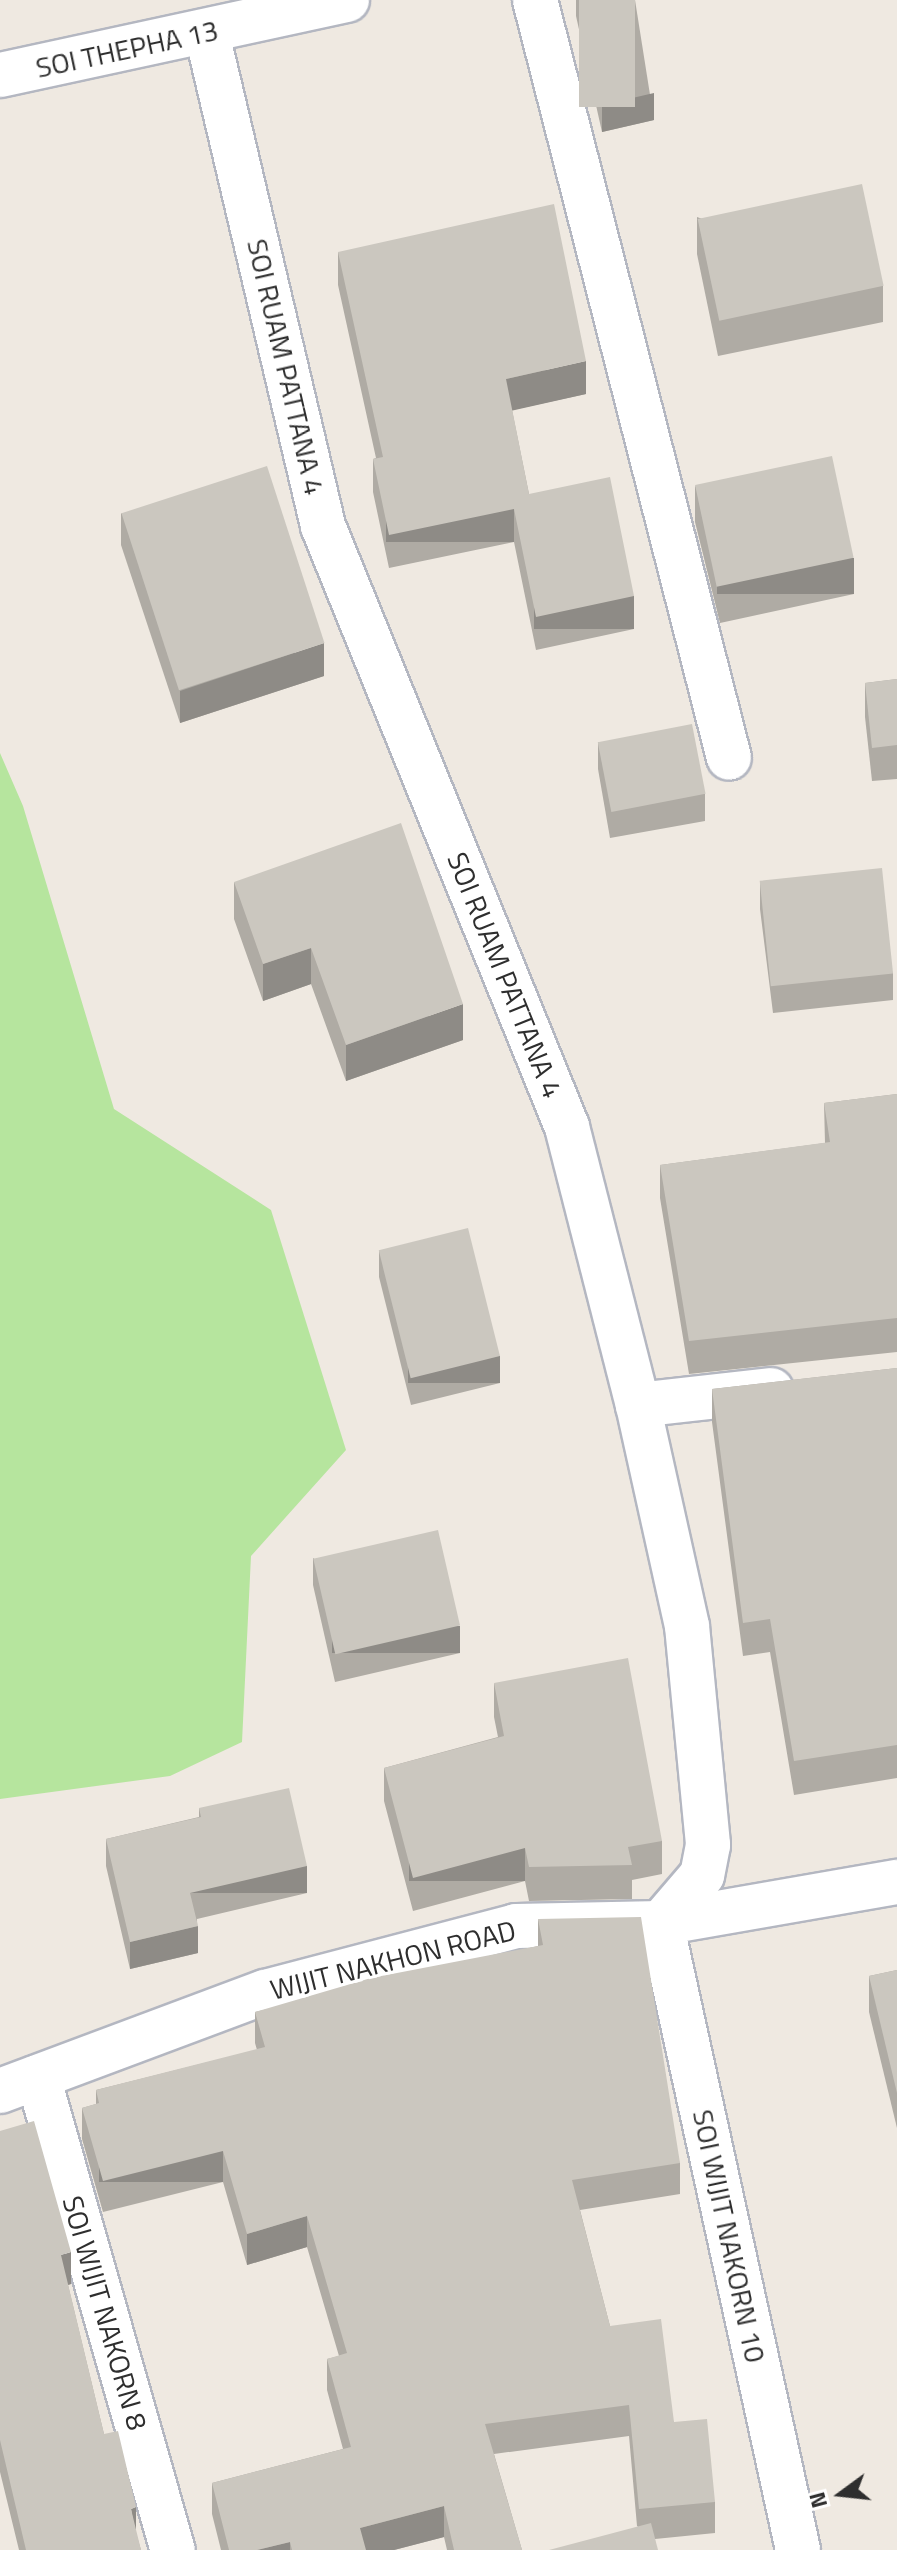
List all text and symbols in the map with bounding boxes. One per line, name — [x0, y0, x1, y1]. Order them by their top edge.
street label: SOI THEPHA 13 — [33, 13, 221, 85]
street label: SOI RUAM PATTANA 4 — [240, 236, 332, 498]
street label: SOI RUAM PATTANA 4 — [440, 847, 570, 1103]
street label: WIJIT NAKHON ROAD — [267, 1913, 519, 2007]
street label: SOI WIJIT NAKORN 10 — [686, 2107, 772, 2365]
street label: SOI WIJIT NAKORN 8 — [56, 2192, 154, 2434]
north arrow — [801, 2454, 881, 2534]
text: N — [799, 2488, 836, 2512]

